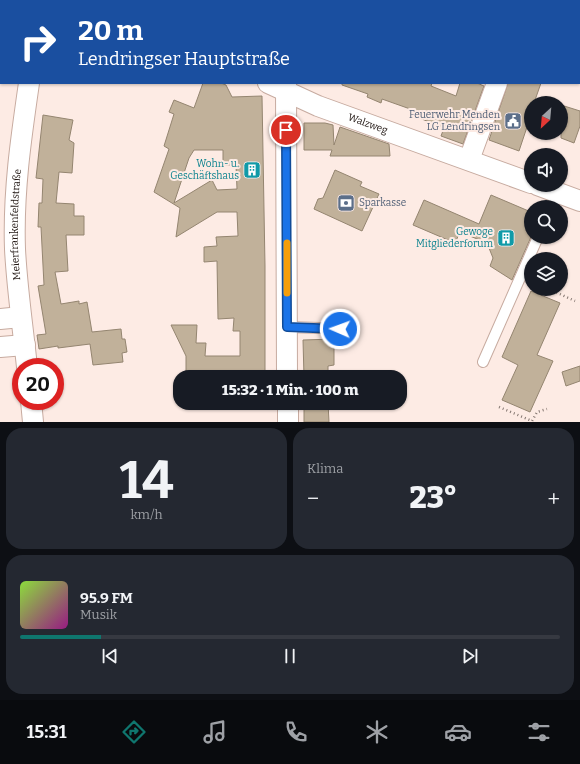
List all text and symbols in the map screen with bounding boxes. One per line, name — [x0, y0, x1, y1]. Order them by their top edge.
text: 20 m — [78, 14, 143, 47]
icon: right — [12, 16, 64, 68]
text: Lendringser Hauptstraße — [78, 48, 290, 70]
north arrow — [524, 96, 568, 140]
map controls — [524, 96, 568, 296]
place label: Feuerwehr Menden LG Lendringsen — [409, 109, 501, 133]
street label: Walzweg — [346, 111, 390, 137]
public building icon: Feuerwehr Menden LG Lendringsen — [503, 111, 523, 131]
pin — [269, 113, 303, 147]
icon: arrive — [275, 119, 297, 141]
button: sound — [524, 148, 568, 192]
place label: Wohn- u. Geschäftshaus — [170, 158, 239, 182]
building icon: Wohn- u. Geschäftshaus — [242, 160, 262, 180]
street label: Meierfrankenfeldstraße — [9, 169, 24, 281]
bank icon: Sparkasse — [336, 193, 356, 213]
place label: Sparkasse — [359, 197, 406, 209]
button: search — [524, 200, 568, 244]
place label: Gewoge Mitgliederforum — [416, 226, 493, 250]
building icon: Gewoge Mitgliederforum — [496, 228, 516, 248]
button: layers — [524, 252, 568, 296]
position arrow — [319, 308, 361, 350]
speed limit sign: 20 — [12, 358, 64, 410]
text: 15:32 · 1 Min. · 100 m — [222, 381, 358, 399]
text: 14 — [119, 449, 174, 512]
text: Klima — [307, 461, 343, 476]
text: 23° — [409, 480, 457, 516]
text: − — [307, 485, 319, 512]
text: + — [547, 485, 560, 512]
text: km/h — [130, 507, 163, 522]
text: 95.9 FM — [80, 589, 133, 607]
text: Musik — [80, 607, 117, 622]
icon: previous — [99, 645, 121, 667]
icon: pause — [279, 645, 301, 667]
icon: next — [459, 645, 481, 667]
icon: directions — [120, 718, 148, 746]
icon: music — [201, 718, 229, 746]
icon: phone — [282, 718, 310, 746]
icon: climate — [363, 718, 391, 746]
icon: car — [444, 718, 472, 746]
icon: filters — [525, 718, 553, 746]
text: 15:31 — [27, 721, 67, 743]

